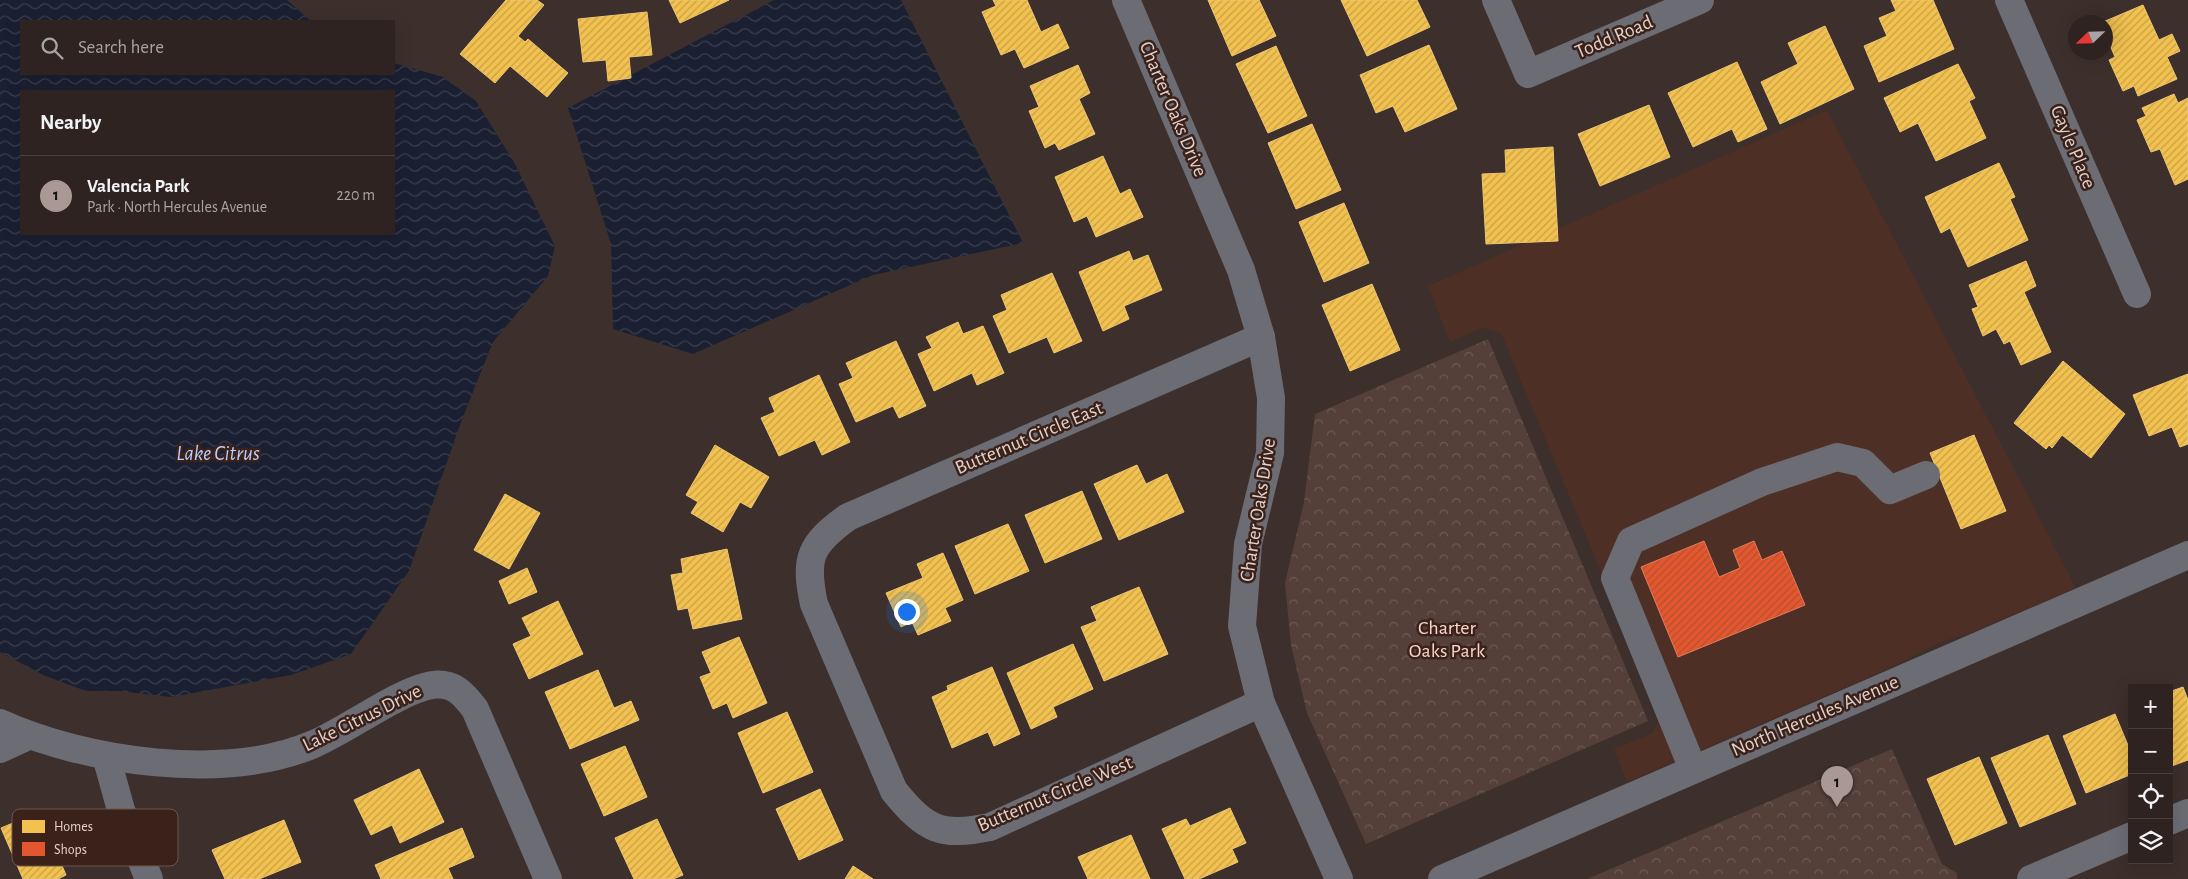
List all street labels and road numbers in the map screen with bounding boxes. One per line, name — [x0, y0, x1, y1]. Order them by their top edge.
street label: Todd Road — [1572, 12, 1656, 62]
street label: Charter Oaks Drive — [1136, 38, 1210, 180]
street label: Gayle Place — [2047, 102, 2099, 192]
street label: Butternut Circle East — [952, 398, 1106, 478]
street label: Charter Oaks Drive — [1237, 437, 1279, 583]
street label: North Hercules Avenue — [1729, 672, 1901, 760]
street label: Lake Citrus Drive — [299, 681, 425, 755]
street label: Butternut Circle West — [975, 752, 1136, 836]

